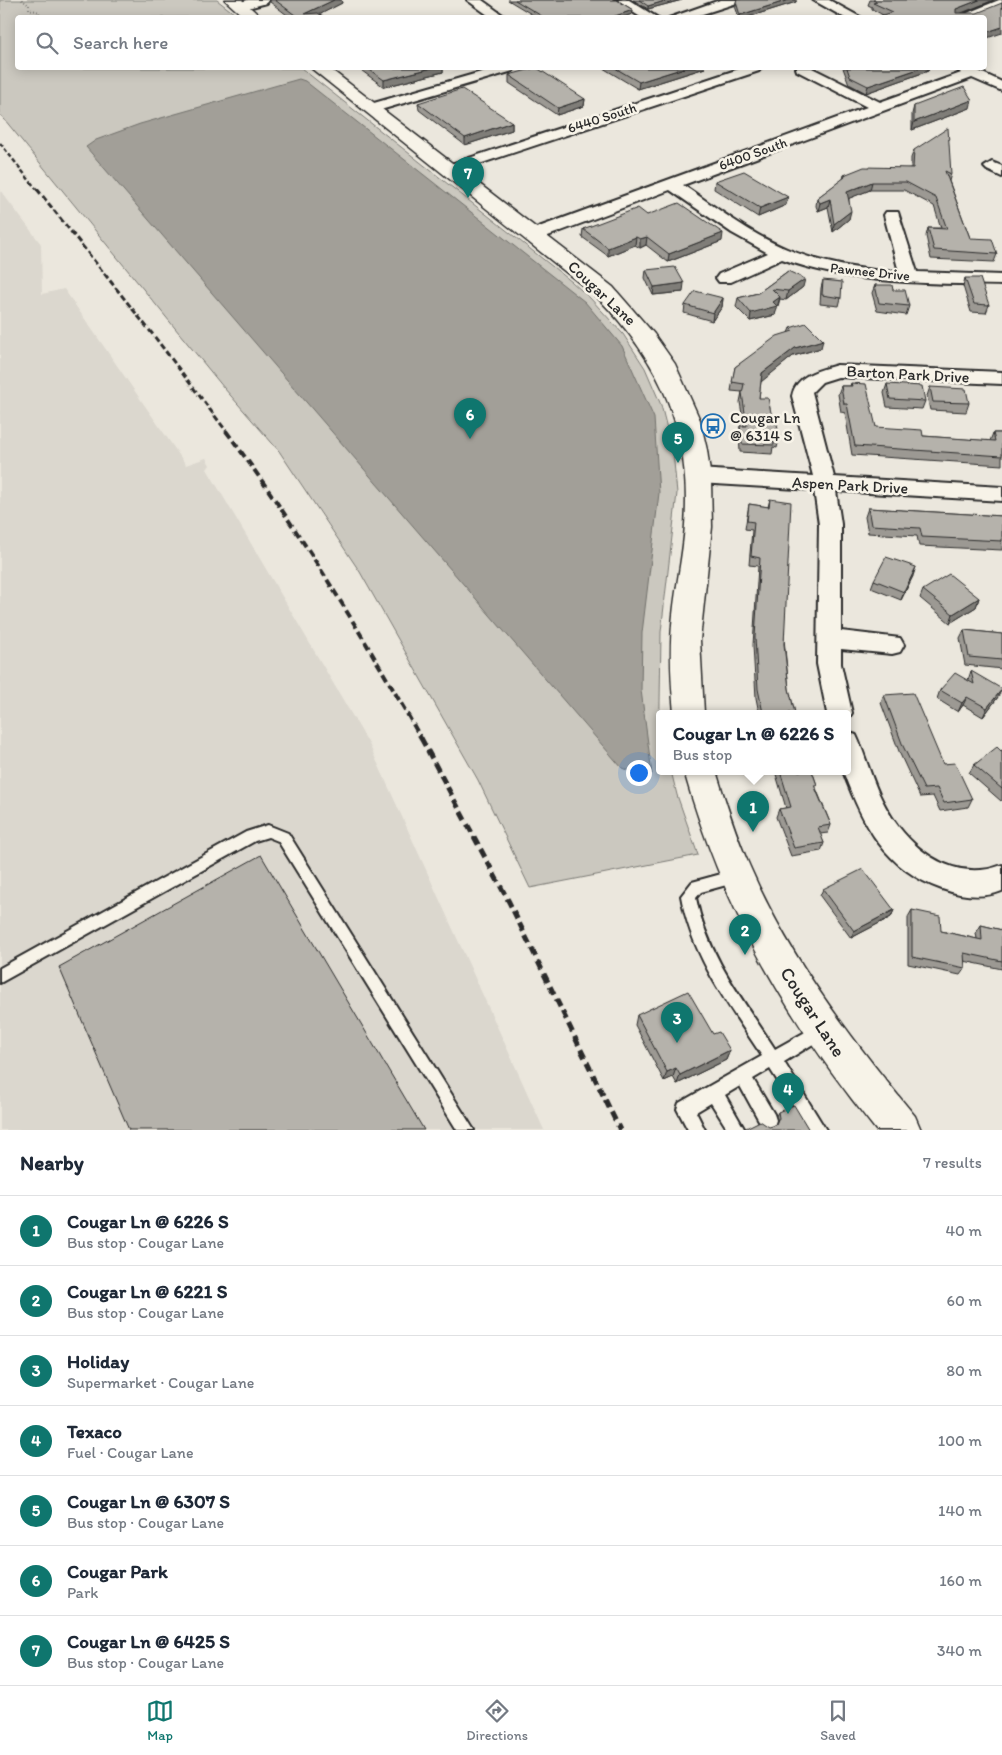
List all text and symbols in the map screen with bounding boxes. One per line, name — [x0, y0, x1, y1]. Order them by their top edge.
search box — [15, 15, 987, 70]
icon: search — [33, 29, 61, 57]
text: Search here — [73, 31, 168, 54]
street label: 6440 South — [566, 99, 638, 137]
street label: 6400 South — [717, 134, 789, 174]
pin: 7 — [452, 157, 484, 198]
street label: Cougar Lane — [564, 257, 640, 329]
street label: Pawnee Drive — [829, 259, 911, 285]
street label: Barton Park Drive — [846, 361, 970, 387]
pin: 6 — [454, 398, 486, 439]
place label: Cougar Ln @ 6314 S — [730, 408, 801, 445]
bus stop icon: Cougar Ln @ 6314 S — [700, 413, 726, 439]
pin: 5 — [662, 422, 694, 463]
street label: Aspen Park Drive — [791, 472, 909, 498]
popup — [656, 710, 851, 775]
text: Cougar Ln @ 6226 S — [673, 722, 834, 745]
text: Bus stop — [673, 745, 732, 764]
your location — [626, 760, 652, 786]
pin: 1 — [737, 791, 769, 832]
pin: 2 — [729, 914, 761, 955]
street label: Cougar Lane — [775, 963, 851, 1061]
pin: 3 — [661, 1002, 693, 1043]
pin: 4 — [772, 1073, 804, 1114]
text: Nearby — [20, 1150, 84, 1175]
text: 7 results — [923, 1153, 982, 1172]
text: Cougar Ln @ 6226 S — [67, 1210, 229, 1233]
text: 1 — [32, 1221, 40, 1240]
text: 40 m — [945, 1221, 982, 1240]
text: Bus stop · Cougar Lane — [67, 1233, 224, 1252]
text: Cougar Ln @ 6221 S — [67, 1280, 227, 1303]
text: 2 — [32, 1291, 40, 1310]
text: 60 m — [947, 1291, 982, 1310]
text: Bus stop · Cougar Lane — [67, 1303, 224, 1322]
text: Holiday — [67, 1350, 129, 1373]
text: 3 — [32, 1361, 40, 1380]
text: 80 m — [946, 1361, 982, 1380]
text: Supermarket · Cougar Lane — [67, 1373, 254, 1392]
text: Texaco — [67, 1420, 122, 1443]
text: 4 — [31, 1431, 41, 1450]
text: 100 m — [938, 1431, 982, 1450]
text: Fuel · Cougar Lane — [67, 1443, 194, 1462]
text: Cougar Ln @ 6307 S — [67, 1490, 230, 1513]
text: 5 — [32, 1501, 40, 1520]
text: 140 m — [938, 1501, 982, 1520]
text: Bus stop · Cougar Lane — [67, 1513, 224, 1532]
text: Cougar Park — [67, 1560, 168, 1583]
text: 6 — [32, 1571, 40, 1590]
text: 160 m — [939, 1571, 982, 1590]
text: Park — [67, 1583, 98, 1602]
text: Cougar Ln @ 6425 S — [67, 1630, 230, 1653]
text: 7 — [32, 1641, 40, 1660]
text: 340 m — [937, 1641, 982, 1660]
text: Bus stop · Cougar Lane — [67, 1653, 224, 1672]
tab: Map — [146, 1697, 174, 1744]
tab: Directions — [466, 1697, 528, 1744]
tab: Saved — [820, 1697, 856, 1744]

